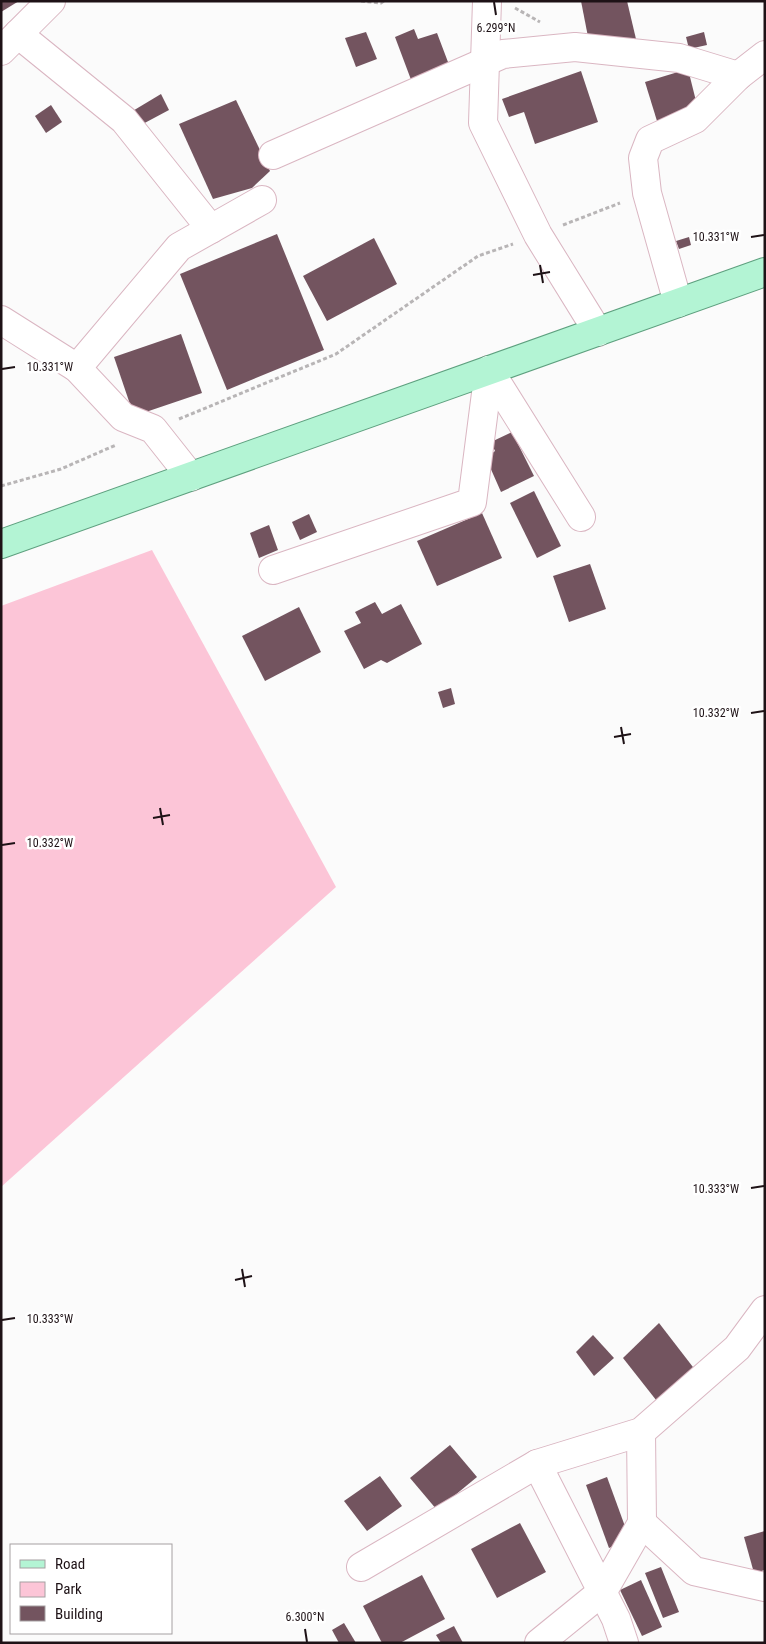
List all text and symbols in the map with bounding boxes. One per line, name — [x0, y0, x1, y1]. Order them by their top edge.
text: 6.299°N — [477, 21, 515, 35]
text: 10.331°W — [693, 230, 739, 244]
text: 10.331°W — [27, 360, 73, 374]
text: 10.332°W — [693, 706, 739, 720]
text: 10.332°W — [27, 836, 73, 850]
text: 10.333°W — [693, 1182, 739, 1196]
text: 10.333°W — [27, 1312, 73, 1326]
legend — [10, 1544, 172, 1634]
text: Road — [55, 1555, 85, 1573]
text: Park — [55, 1580, 82, 1598]
text: Building — [55, 1605, 103, 1623]
text: 6.300°N — [286, 1610, 324, 1624]

